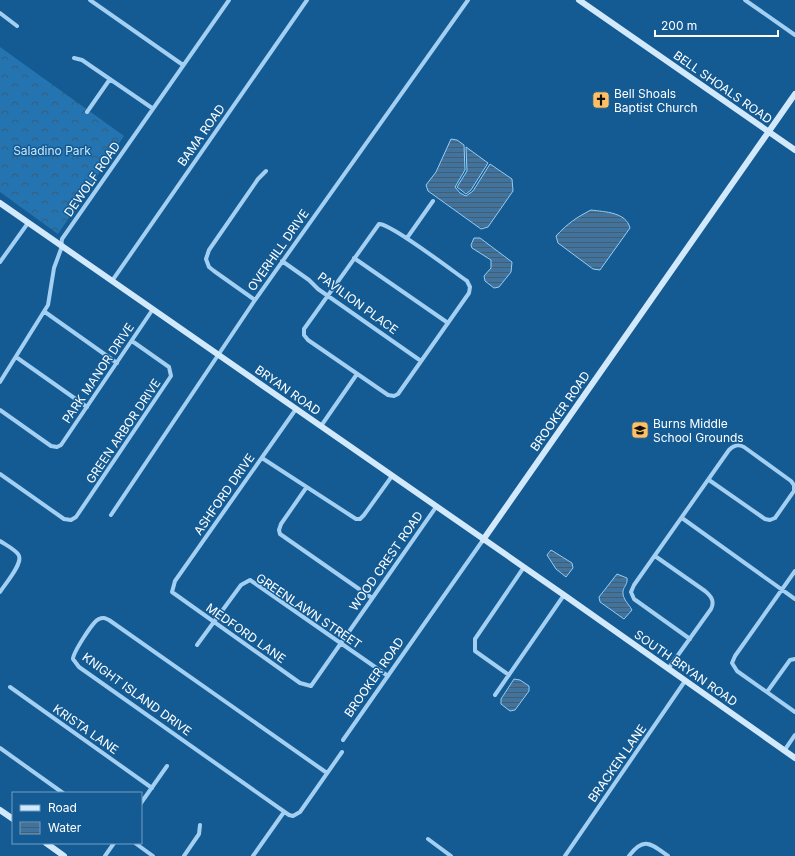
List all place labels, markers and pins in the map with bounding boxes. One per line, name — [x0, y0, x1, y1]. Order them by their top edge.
place label: Bell Shoals Baptist Church — [614, 86, 698, 115]
church icon: Bell Shoals Baptist Church — [591, 90, 611, 110]
place label: Burns Middle School Grounds — [653, 416, 744, 445]
school or university icon: Burns Middle School Grounds — [630, 420, 650, 440]

